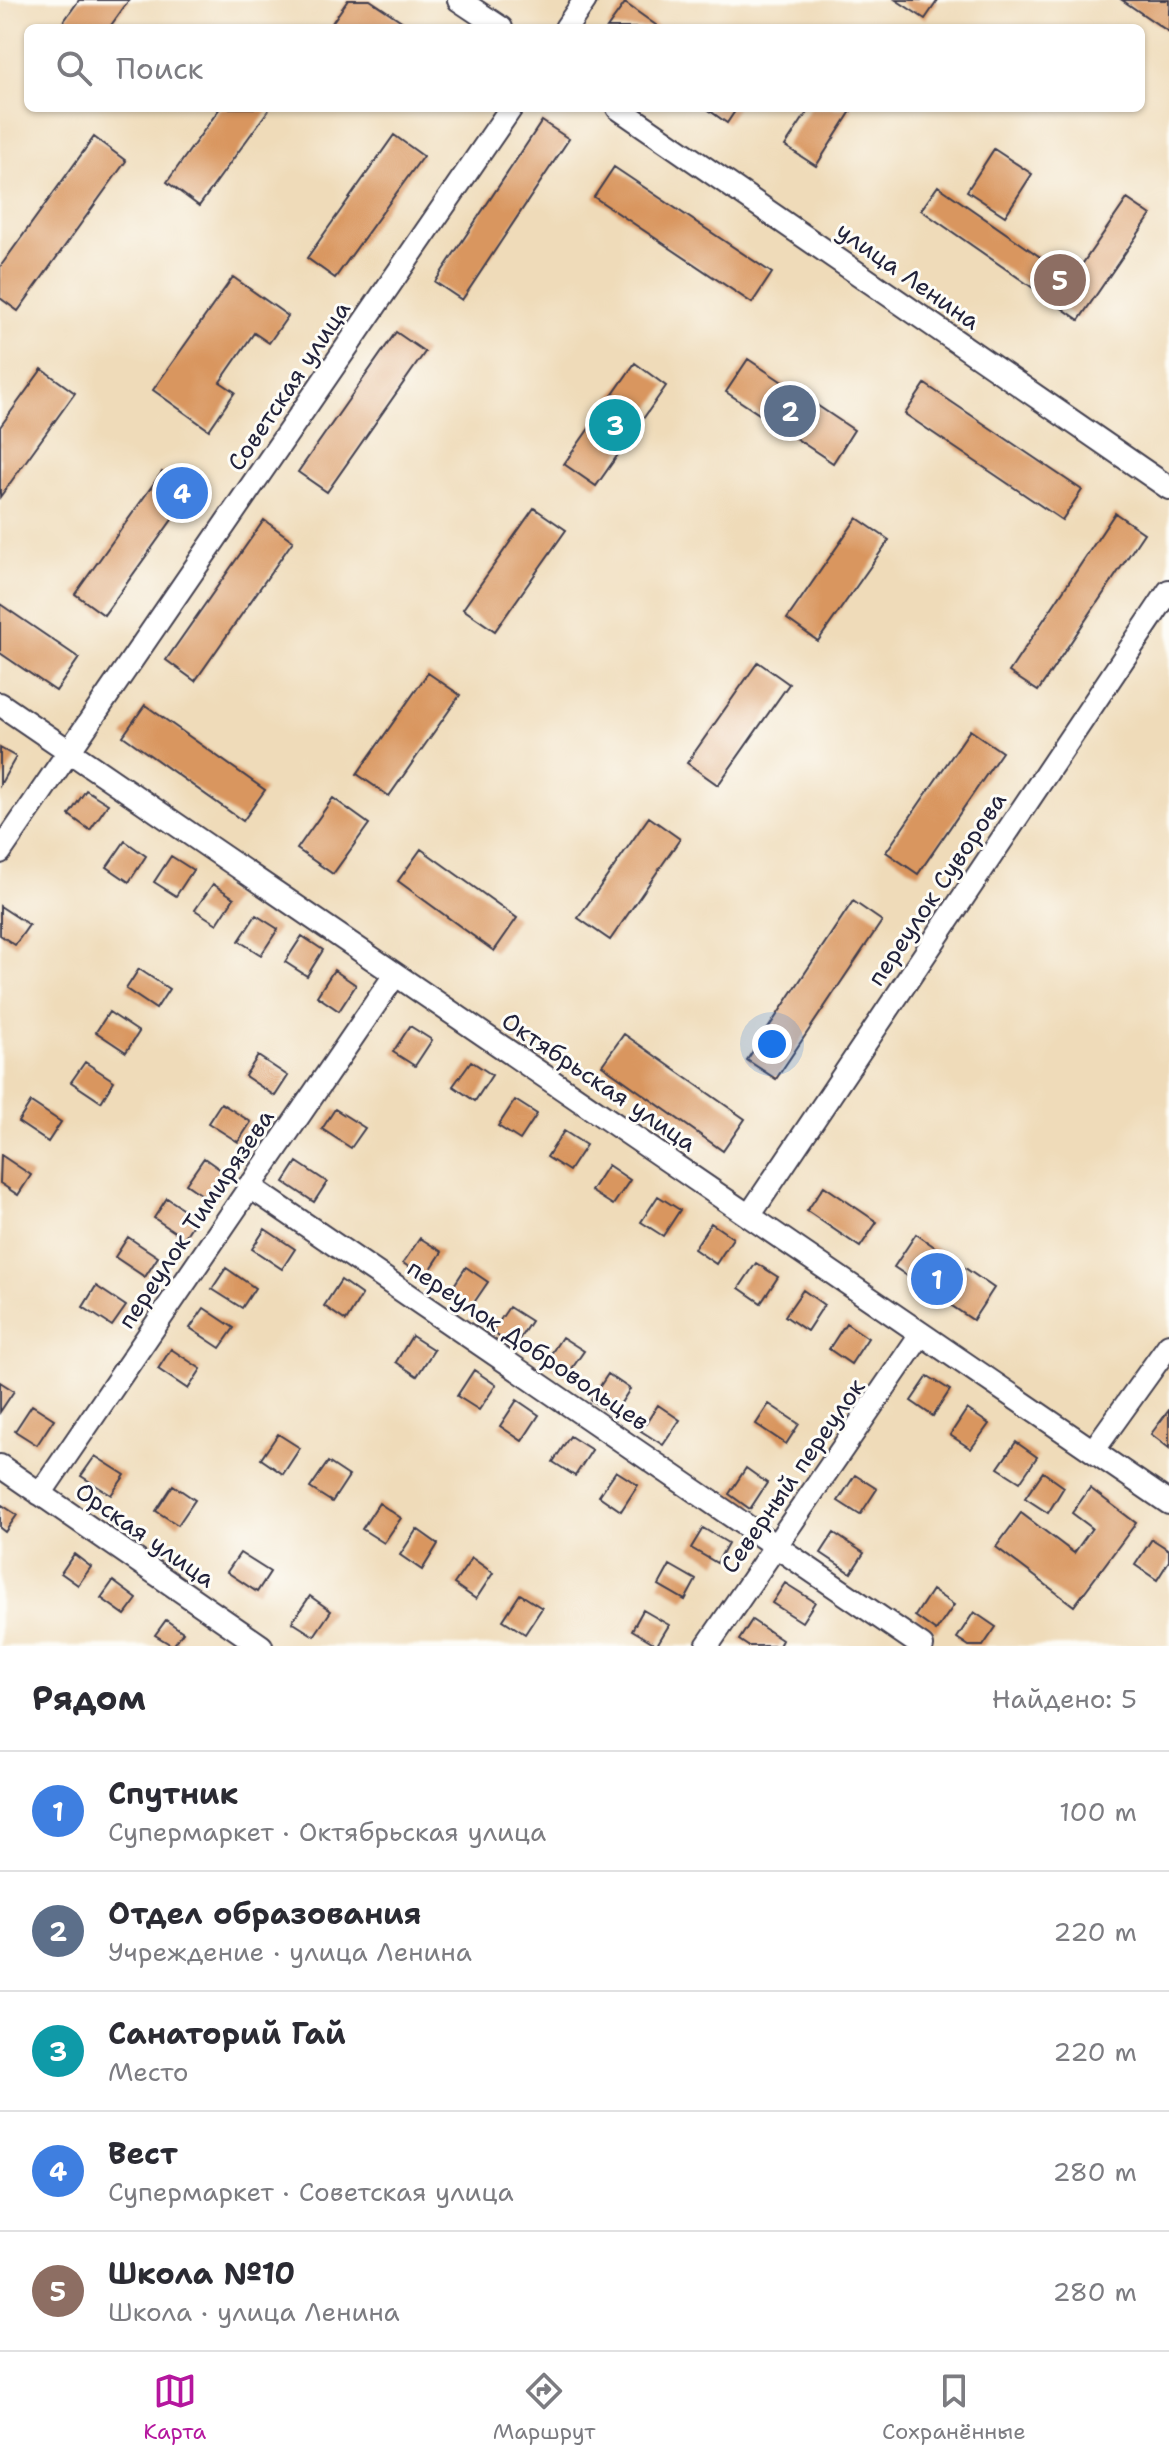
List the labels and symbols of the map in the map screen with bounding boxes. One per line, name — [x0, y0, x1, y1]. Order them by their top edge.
street label: улица Ленина — [830, 215, 986, 337]
pin: 5 — [1034, 250, 1086, 310]
street label: Советская улица — [220, 295, 358, 477]
pin: 2 — [764, 381, 816, 441]
pin: 3 — [589, 395, 641, 455]
pin: 4 — [156, 463, 208, 523]
street label: переулок Суворова — [860, 786, 1014, 992]
street label: Октябрьская улица — [495, 1005, 703, 1159]
your location — [752, 1024, 792, 1064]
street label: переулок Тимирязева — [111, 1103, 282, 1335]
pin: 1 — [911, 1249, 963, 1309]
street label: переулок Добровольцев — [401, 1252, 655, 1438]
street label: Северный переулок — [714, 1372, 872, 1580]
street label: Орская улица — [69, 1475, 221, 1595]

